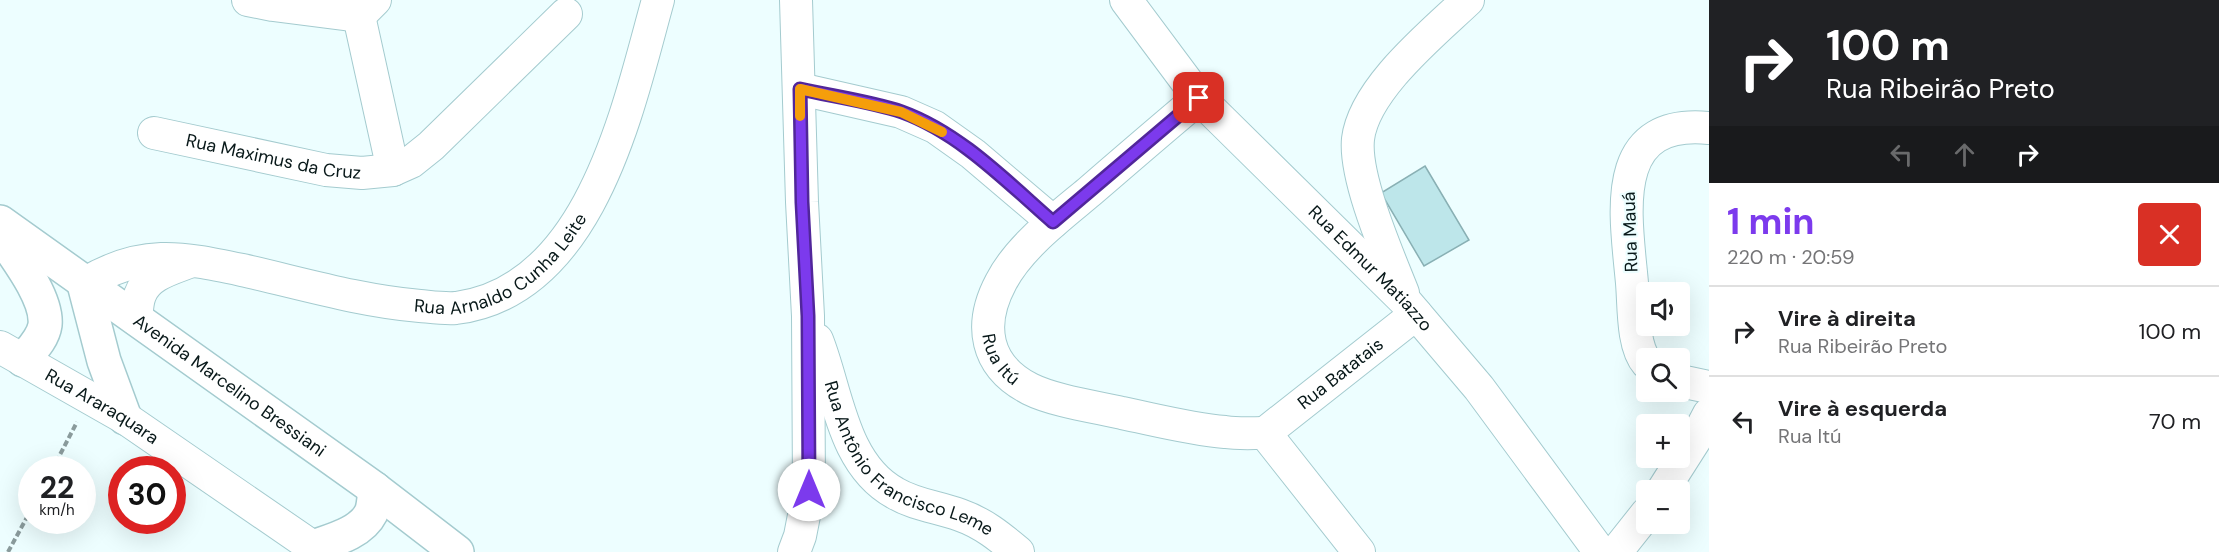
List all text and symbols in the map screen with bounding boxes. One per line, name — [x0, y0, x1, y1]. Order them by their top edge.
text: 100 m — [1826, 18, 1950, 73]
icon: right — [1727, 24, 1805, 102]
text: Rua Ribeirão Preto — [1826, 71, 2055, 106]
pin — [1173, 72, 1224, 123]
icon: arrive — [1182, 81, 1215, 114]
street label: Rua Maximus da Cruz — [184, 128, 362, 185]
icon: left — [1885, 138, 1918, 171]
icon: ahead — [1948, 138, 1981, 171]
icon: right — [2011, 138, 2044, 171]
street label: Rua Mauá — [1617, 191, 1643, 273]
text: 1 min — [1727, 198, 1815, 245]
street label: Rua Edmur Matiazzo — [1303, 200, 1438, 337]
button: close — [2138, 203, 2201, 266]
street label: Rua Arnaldo Cunha Leite — [413, 209, 592, 320]
text: 220 m · 20:59 — [1727, 244, 1854, 270]
map controls — [1636, 282, 1690, 534]
button: sound — [1636, 282, 1690, 336]
text: Vire à direita — [1778, 304, 1916, 333]
street label: Avenida Marcelino Bressiani — [129, 309, 331, 462]
icon: right — [1727, 315, 1760, 348]
text: 100 m — [2139, 317, 2201, 346]
street label: Rua Itú — [976, 332, 1025, 391]
street label: Rua Batatais — [1293, 332, 1388, 415]
text: Rua Ribeirão Preto — [1778, 333, 1947, 359]
button: search — [1636, 348, 1690, 402]
street label: Rua Araraquara — [41, 363, 163, 450]
street label: Rua Antônio Francisco Leme — [819, 378, 998, 541]
text: Vire à esquerda — [1778, 394, 1947, 423]
icon: left — [1727, 405, 1760, 438]
text: 70 m — [2149, 407, 2201, 436]
button: + — [1636, 414, 1690, 468]
text: Rua Itú — [1778, 423, 1842, 449]
speed limit sign: 30 — [108, 456, 186, 534]
position arrow — [777, 458, 841, 522]
text: 22 — [40, 468, 74, 507]
button: − — [1636, 480, 1690, 534]
text: km/h — [39, 500, 75, 520]

